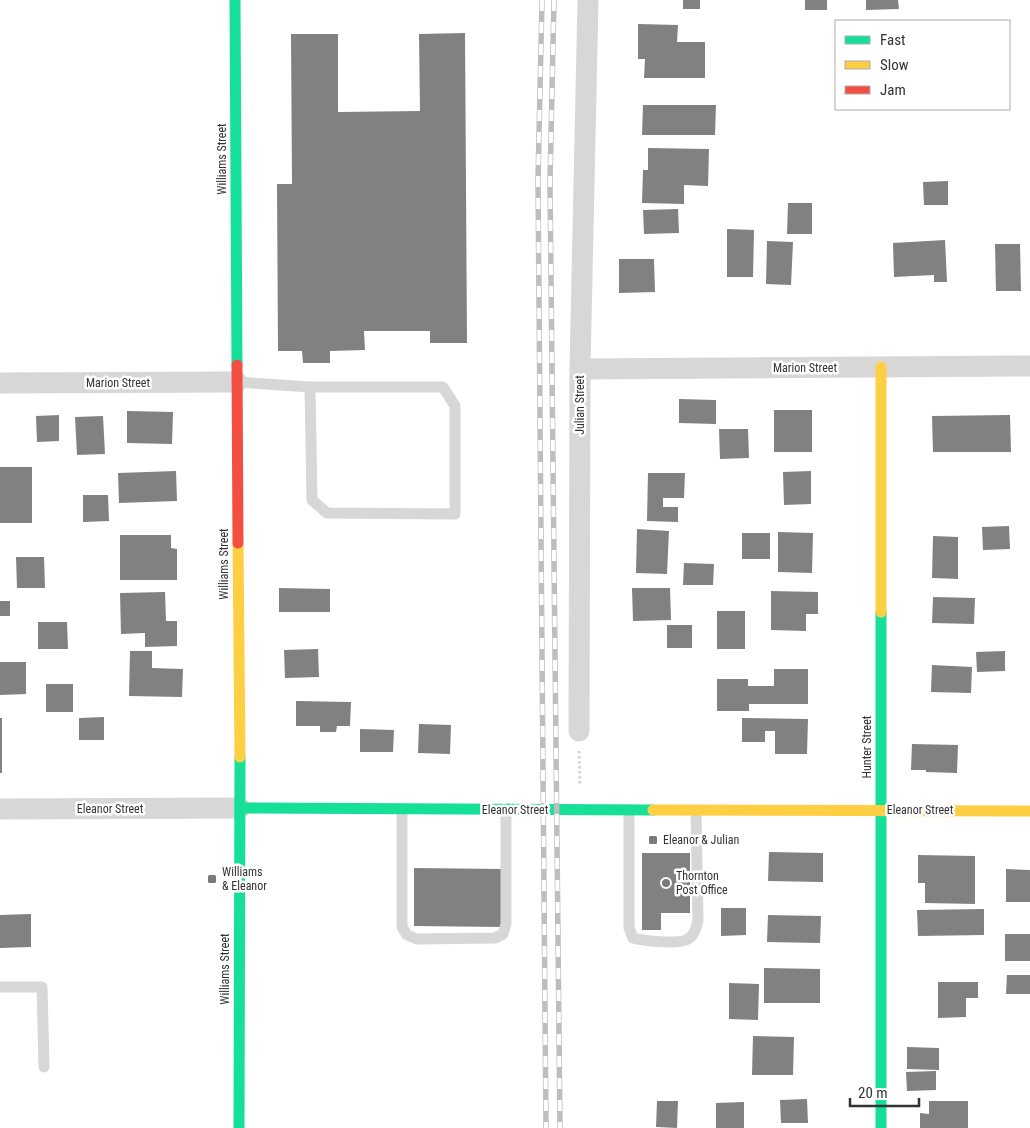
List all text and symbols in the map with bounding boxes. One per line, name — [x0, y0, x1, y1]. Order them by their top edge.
legend — [835, 20, 1010, 110]
text: Fast — [880, 31, 905, 49]
text: Slow — [880, 56, 909, 74]
text: Jam — [880, 81, 906, 99]
street label: Williams Street — [215, 123, 229, 195]
street label: Marion Street — [773, 361, 837, 375]
street label: Julian Street — [573, 375, 587, 435]
street label: Marion Street — [86, 376, 150, 390]
street label: Williams Street — [217, 528, 231, 600]
street label: Hunter Street — [860, 715, 874, 778]
street label: Eleanor Street — [77, 802, 144, 816]
street label: Eleanor Street — [482, 803, 549, 817]
street label: Eleanor Street — [887, 803, 954, 817]
place label: Eleanor & Julian — [663, 833, 739, 847]
marker: Eleanor & Julian — [647, 834, 659, 846]
place label: Williams & Eleanor — [222, 865, 267, 893]
place label: Thornton Post Office — [676, 869, 728, 897]
marker: Williams & Eleanor — [206, 873, 218, 885]
marker: Thornton Post Office — [660, 877, 672, 889]
street label: Williams Street — [218, 933, 232, 1005]
scale bar — [850, 1076, 919, 1108]
text: 20 m — [858, 1084, 888, 1102]

